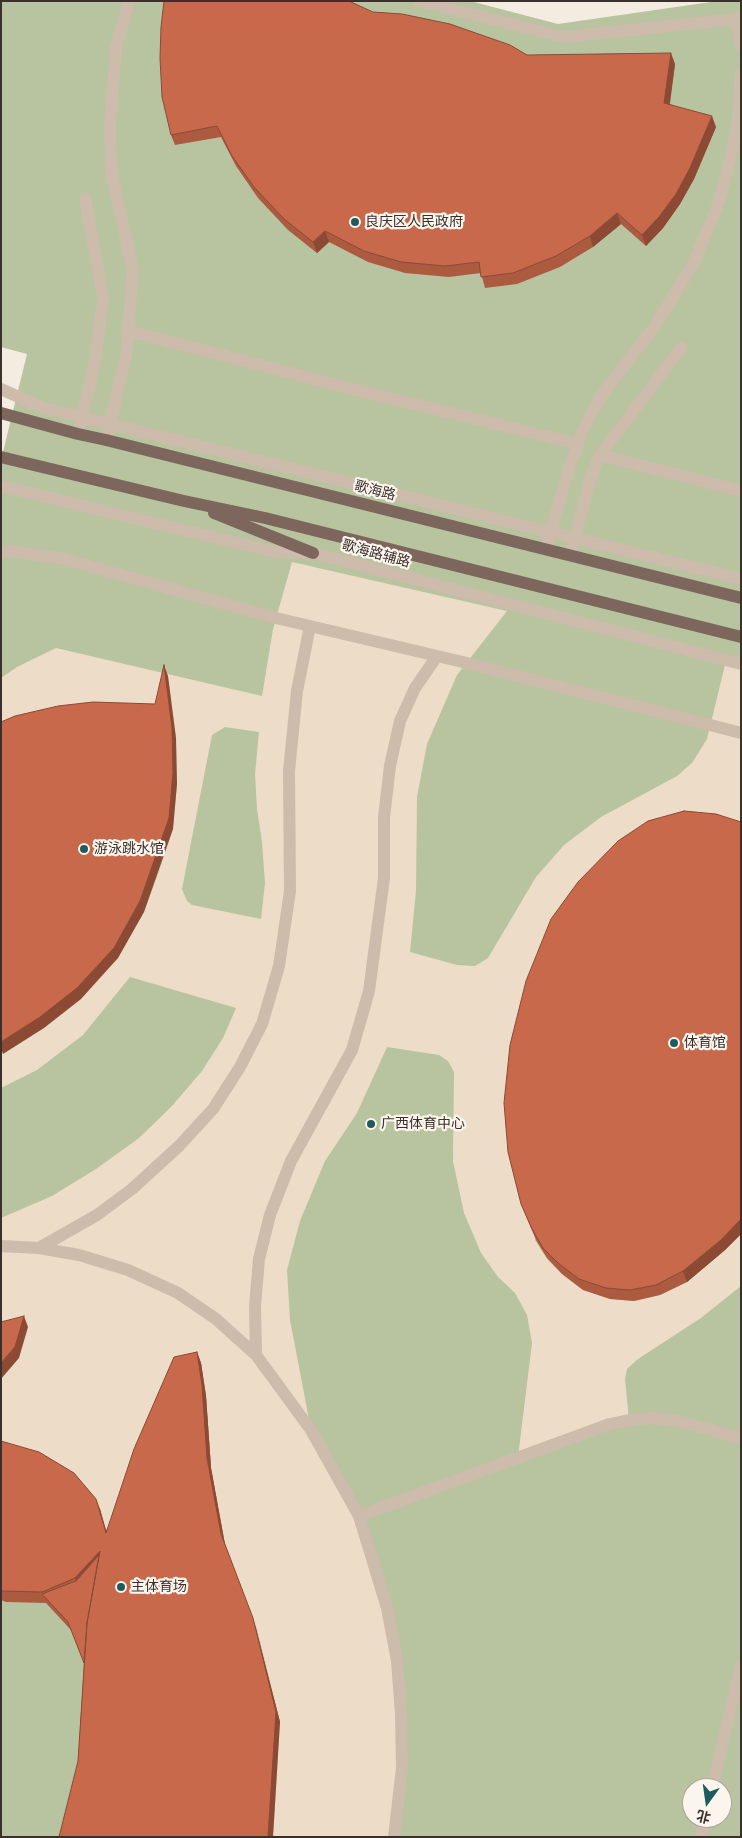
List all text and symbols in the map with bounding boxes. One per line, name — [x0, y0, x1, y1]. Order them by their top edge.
place label: 良庆区人民政府 — [365, 214, 463, 230]
marker: 良庆区人民政府 — [349, 216, 361, 228]
street label: 歌海路 — [353, 478, 397, 504]
street label: 歌海路辅路 — [340, 537, 412, 571]
place label: 游泳跳水馆 — [94, 841, 164, 857]
marker: 游泳跳水馆 — [78, 843, 90, 855]
place label: 体育馆 — [684, 1035, 726, 1051]
marker: 体育馆 — [668, 1037, 680, 1049]
place label: 广西体育中心 — [381, 1116, 465, 1132]
marker: 广西体育中心 — [365, 1118, 377, 1130]
place label: 主体育场 — [131, 1579, 187, 1595]
marker: 主体育场 — [115, 1581, 127, 1593]
north arrow — [682, 1778, 732, 1828]
text: 北 — [695, 1806, 713, 1827]

